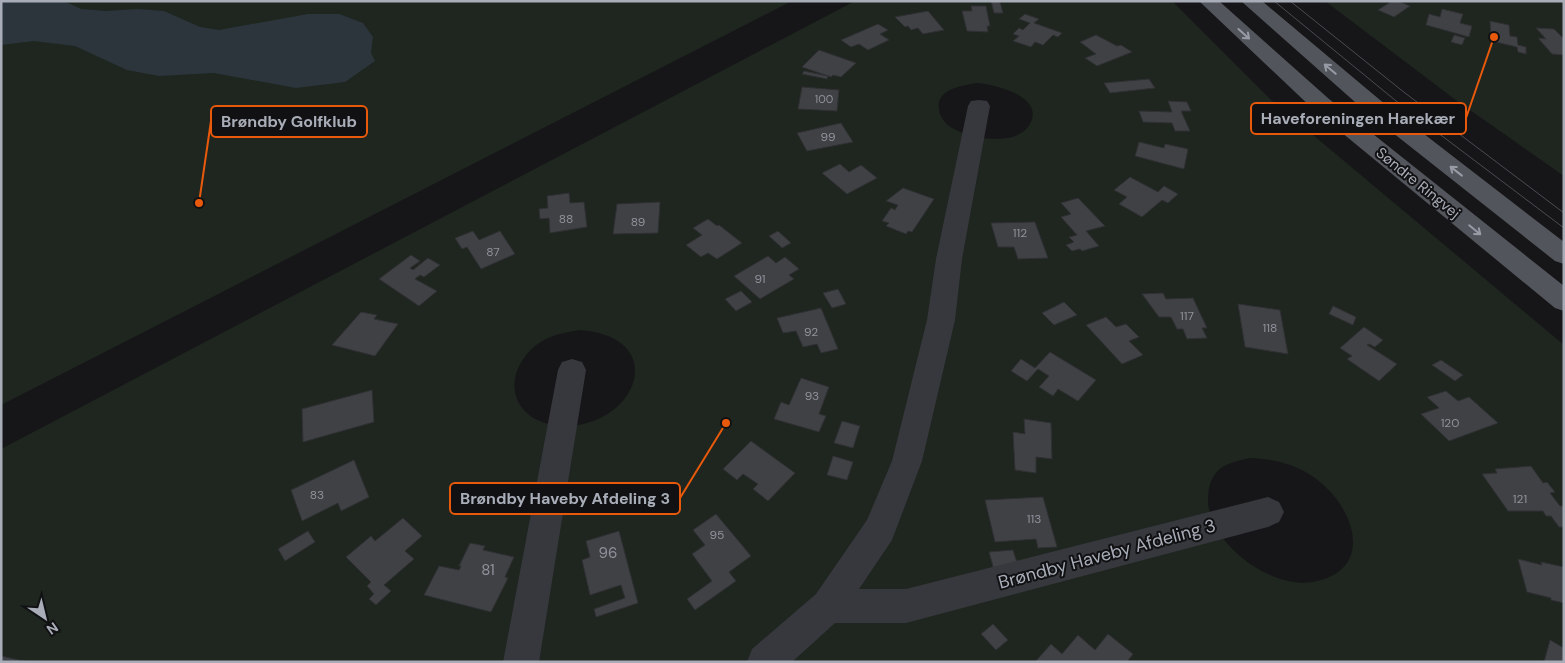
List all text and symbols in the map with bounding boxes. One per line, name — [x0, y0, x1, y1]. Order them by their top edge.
one-way arrow — [1238, 28, 1251, 40]
one-way arrow — [1323, 64, 1336, 75]
house number: 100 — [815, 92, 833, 106]
callout: Haveforeningen Harekær — [1251, 103, 1466, 134]
callout: Brøndby Golfklub — [211, 106, 367, 137]
text: Haveforeningen Harekær — [1261, 108, 1456, 129]
text: Brøndby Golfklub — [221, 111, 357, 132]
house number: 99 — [820, 129, 836, 145]
street label: Søndre Ringvej — [1372, 143, 1464, 223]
one-way arrow — [1449, 166, 1463, 176]
house number: 88 — [559, 211, 573, 227]
house number: 89 — [631, 214, 645, 230]
one-way arrow — [1468, 224, 1481, 235]
house number: 112 — [1013, 225, 1027, 241]
house number: 87 — [486, 244, 500, 260]
house number: 91 — [754, 271, 766, 287]
house number: 117 — [1180, 308, 1194, 324]
house number: 118 — [1263, 320, 1277, 336]
house number: 92 — [804, 324, 818, 340]
house number: 93 — [805, 388, 819, 404]
house number: 120 — [1441, 415, 1459, 431]
callout: Brøndby Haveby Afdeling 3 — [450, 483, 680, 514]
house number: 83 — [310, 487, 324, 503]
text: Brøndby Haveby Afdeling 3 — [460, 488, 670, 509]
house number: 121 — [1513, 491, 1527, 507]
house number: 113 — [1027, 511, 1041, 527]
street label: Brøndby Haveby Afdeling 3 — [996, 513, 1218, 595]
house number: 95 — [710, 527, 724, 543]
house number: 96 — [599, 543, 617, 563]
house number: 81 — [481, 560, 495, 580]
north arrow — [20, 593, 70, 643]
text: N — [43, 618, 62, 639]

